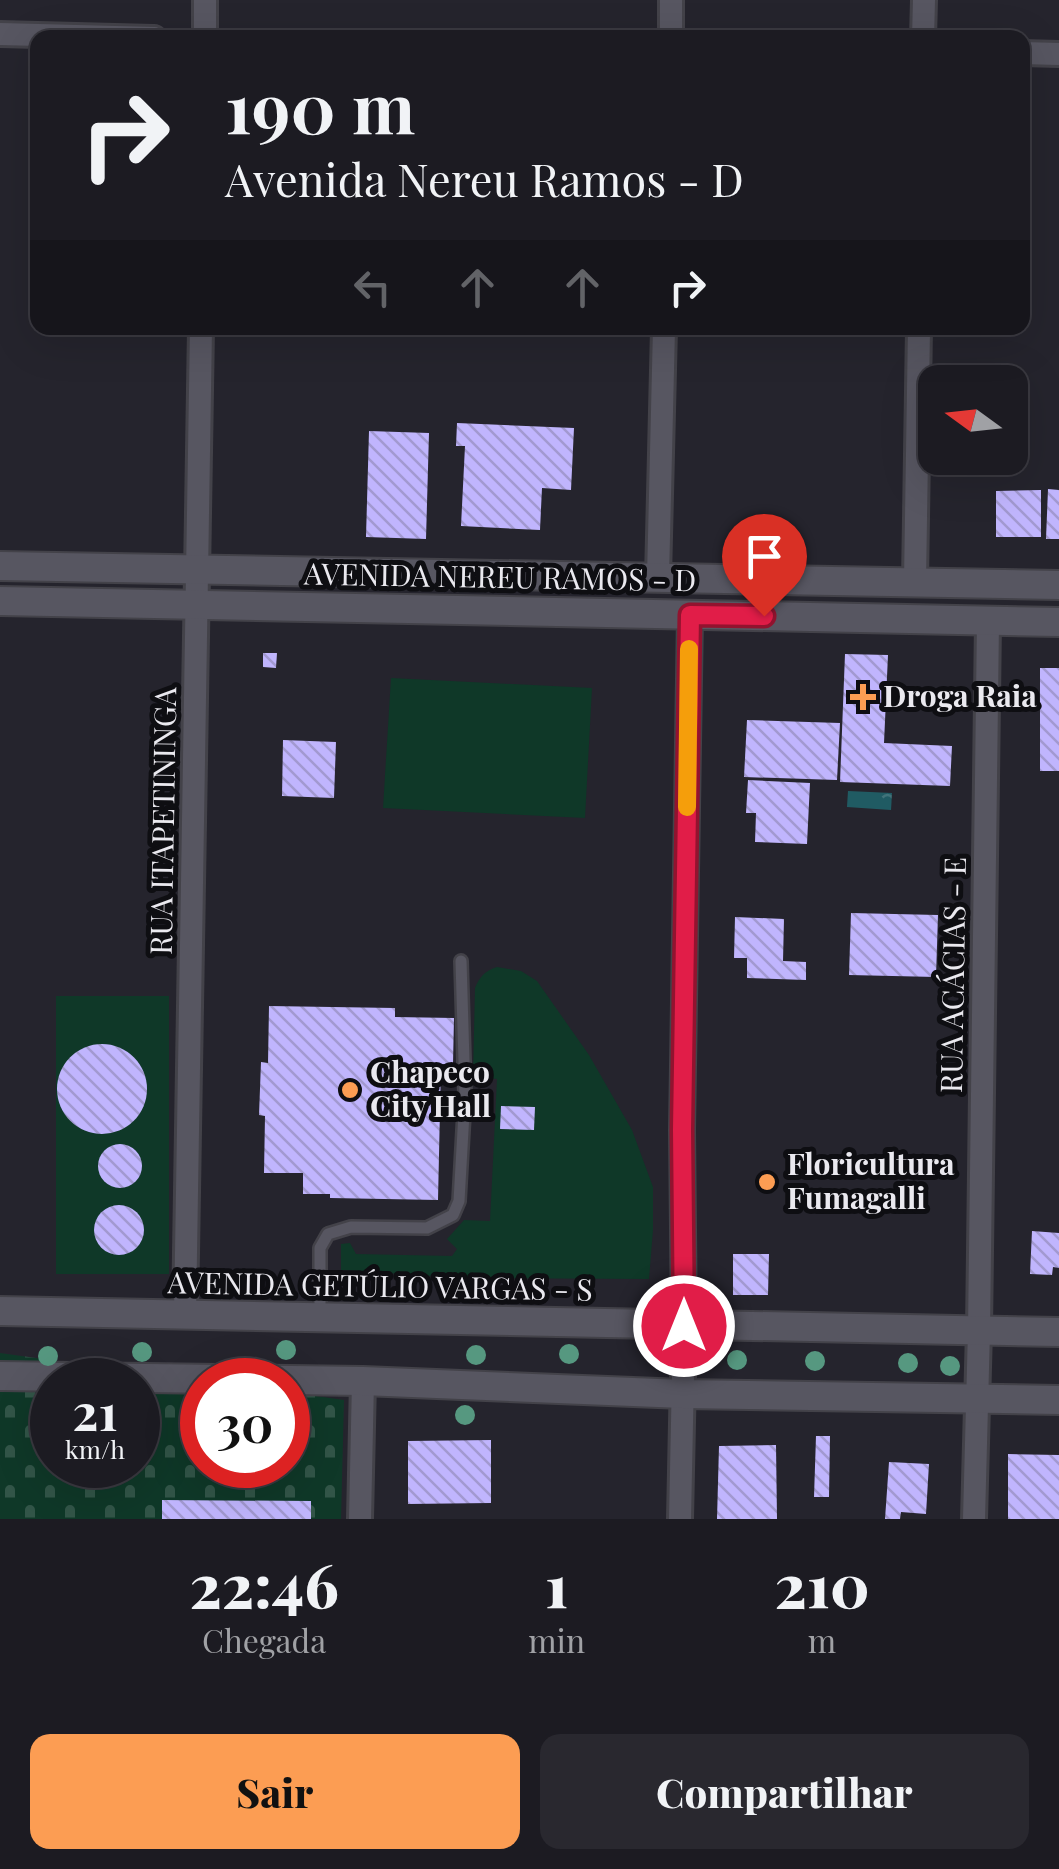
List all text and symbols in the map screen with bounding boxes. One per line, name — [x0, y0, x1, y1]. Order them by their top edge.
text: 190 m — [225, 58, 415, 152]
icon: right — [60, 70, 190, 200]
text: Avenida Nereu Ramos - D — [225, 148, 744, 208]
icon: left — [345, 260, 400, 315]
icon: ahead — [450, 260, 505, 315]
icon: ahead — [555, 260, 610, 315]
icon: right — [660, 260, 715, 315]
north arrow — [918, 365, 1028, 475]
map controls — [918, 365, 1028, 475]
pin — [722, 514, 807, 617]
icon: arrive — [737, 529, 792, 584]
street label: AVENIDA NEREU RAMOS - D — [303, 553, 696, 599]
place label: Droga Raia — [883, 675, 1037, 715]
street label: RUA ITAPETININGA — [140, 686, 184, 955]
marker: Droga Raia — [852, 686, 874, 708]
street label: RUA ACÁCIAS - E — [930, 857, 974, 1093]
place label: Chapeco City Hall — [370, 1051, 491, 1125]
marker: Chapeco City Hall — [339, 1079, 361, 1101]
place label: Floricultura Fumagalli — [787, 1143, 955, 1217]
marker: Floricultura Fumagalli — [756, 1171, 778, 1193]
street label: AVENIDA GETÚLIO VARGAS - S — [166, 1261, 593, 1309]
position arrow — [632, 1274, 736, 1378]
speed limit sign: 30 — [180, 1358, 310, 1488]
text: 21 — [72, 1377, 118, 1444]
text: km/h — [65, 1432, 125, 1465]
text: 22:46 — [189, 1543, 339, 1623]
text: 1 — [545, 1543, 568, 1623]
text: 210 — [774, 1543, 870, 1623]
text: Chegada — [202, 1618, 326, 1661]
text: min — [528, 1618, 585, 1661]
text: m — [808, 1618, 836, 1661]
button: Sair — [30, 1734, 520, 1849]
button: Compartilhar — [540, 1734, 1029, 1849]

